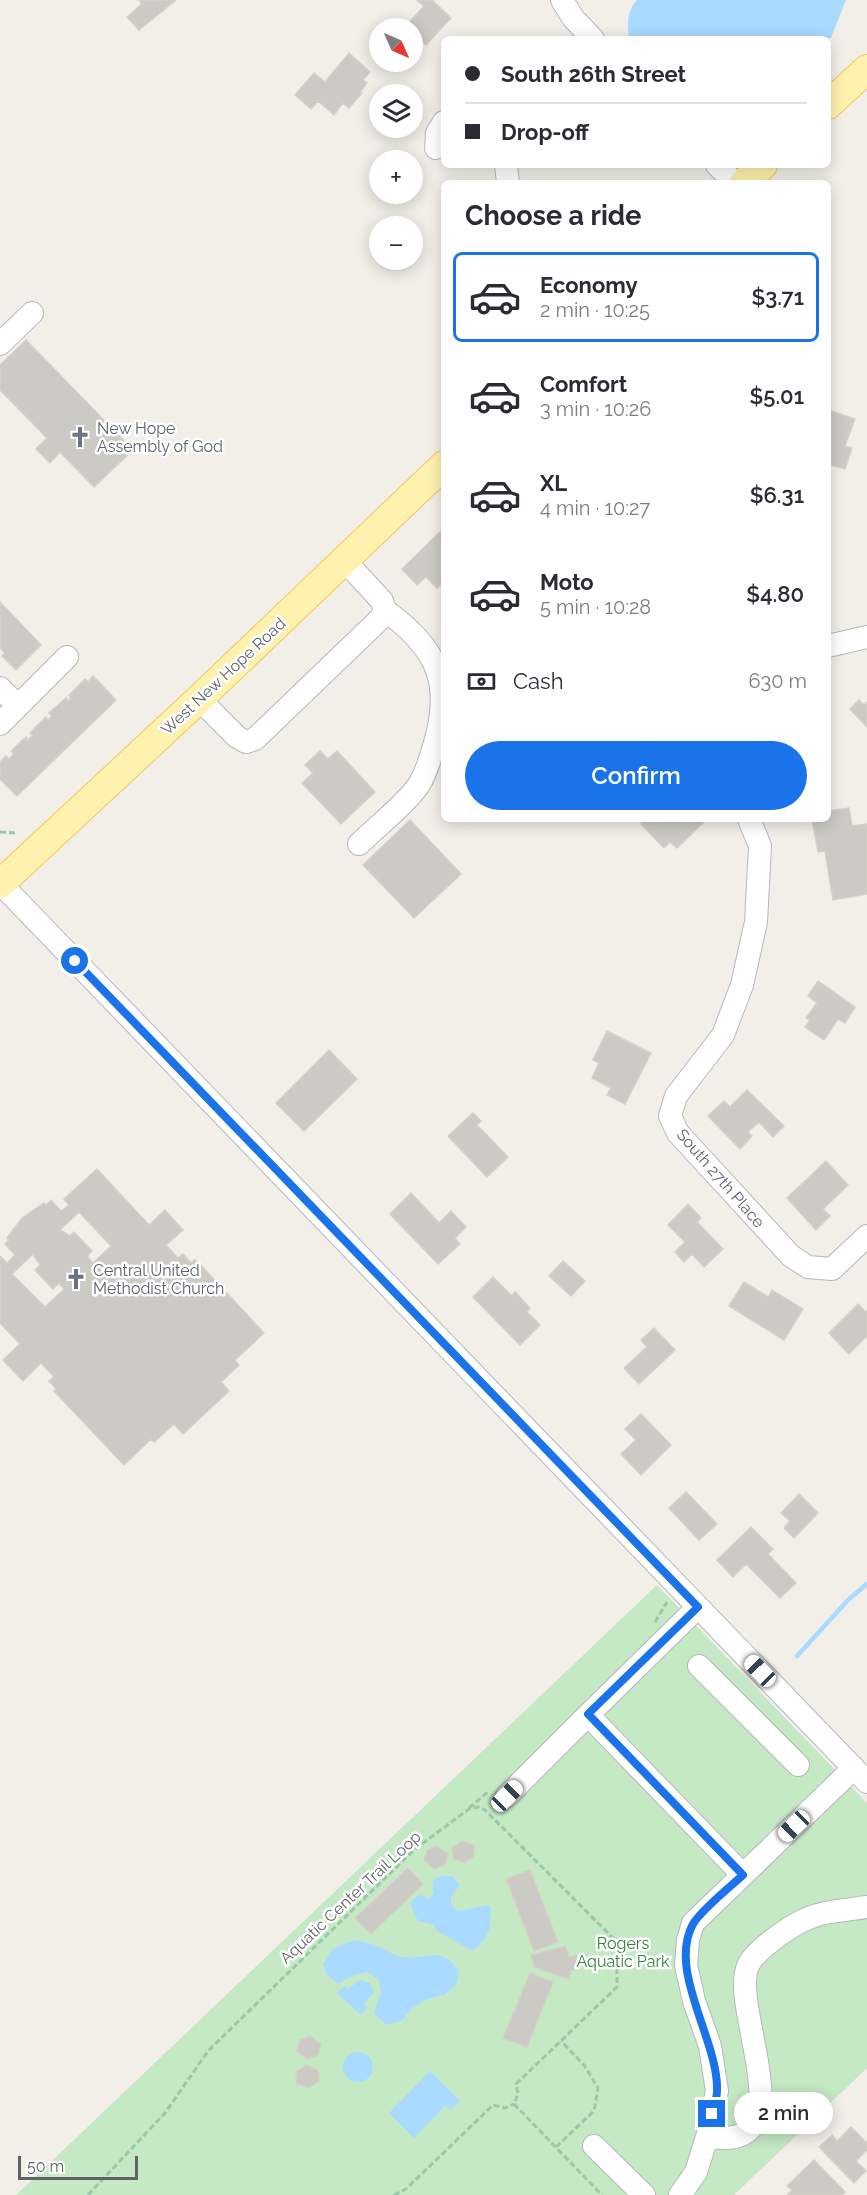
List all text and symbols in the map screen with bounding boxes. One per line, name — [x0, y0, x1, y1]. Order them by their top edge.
north arrow — [369, 18, 423, 72]
map controls — [369, 18, 423, 270]
text: South 26th Street — [501, 61, 686, 87]
button: layers — [369, 84, 423, 138]
text: Drop-off — [501, 119, 589, 145]
button: + — [369, 150, 423, 204]
text: Choose a ride — [465, 200, 641, 231]
button: − — [369, 216, 423, 270]
icon: car — [468, 270, 522, 324]
text: Economy — [540, 272, 638, 298]
text: $3.71 — [752, 284, 804, 310]
text: 2 min · 10:25 — [540, 298, 650, 322]
icon: car — [468, 369, 522, 423]
text: Comfort — [540, 371, 627, 397]
text: $5.01 — [750, 383, 804, 409]
text: 3 min · 10:26 — [540, 397, 651, 421]
place label: New Hope Assembly of God — [97, 419, 223, 456]
church icon: New Hope Assembly of God — [68, 425, 92, 449]
icon: car — [468, 468, 522, 522]
text: XL — [540, 470, 567, 496]
text: $6.31 — [750, 482, 804, 508]
text: 4 min · 10:27 — [540, 496, 650, 520]
icon: car — [468, 567, 522, 621]
text: Moto — [540, 569, 594, 595]
text: $4.80 — [746, 581, 804, 607]
text: 5 min · 10:28 — [540, 595, 651, 619]
street label: West New Hope Road — [157, 614, 290, 739]
icon: cash — [465, 665, 498, 698]
text: Cash — [513, 668, 564, 694]
text: 630 m — [749, 669, 807, 693]
button: Confirm — [465, 741, 807, 810]
route start — [61, 947, 88, 974]
street label: South 27th Place — [673, 1125, 769, 1231]
place label: Central United Methodist Church — [93, 1261, 224, 1298]
church icon: Central United Methodist Church — [64, 1267, 88, 1291]
car — [741, 1652, 779, 1690]
car — [488, 1777, 526, 1815]
car — [775, 1807, 813, 1845]
street label: Aquatic Center Trail Loop — [276, 1827, 425, 1968]
park label: Rogers Aquatic Park — [577, 1934, 670, 1971]
callout: 2 min — [733, 2093, 832, 2135]
route end — [698, 2100, 725, 2127]
text: 2 min — [758, 2101, 809, 2125]
scale bar — [18, 2153, 138, 2180]
text: 50 m — [27, 2157, 64, 2176]

